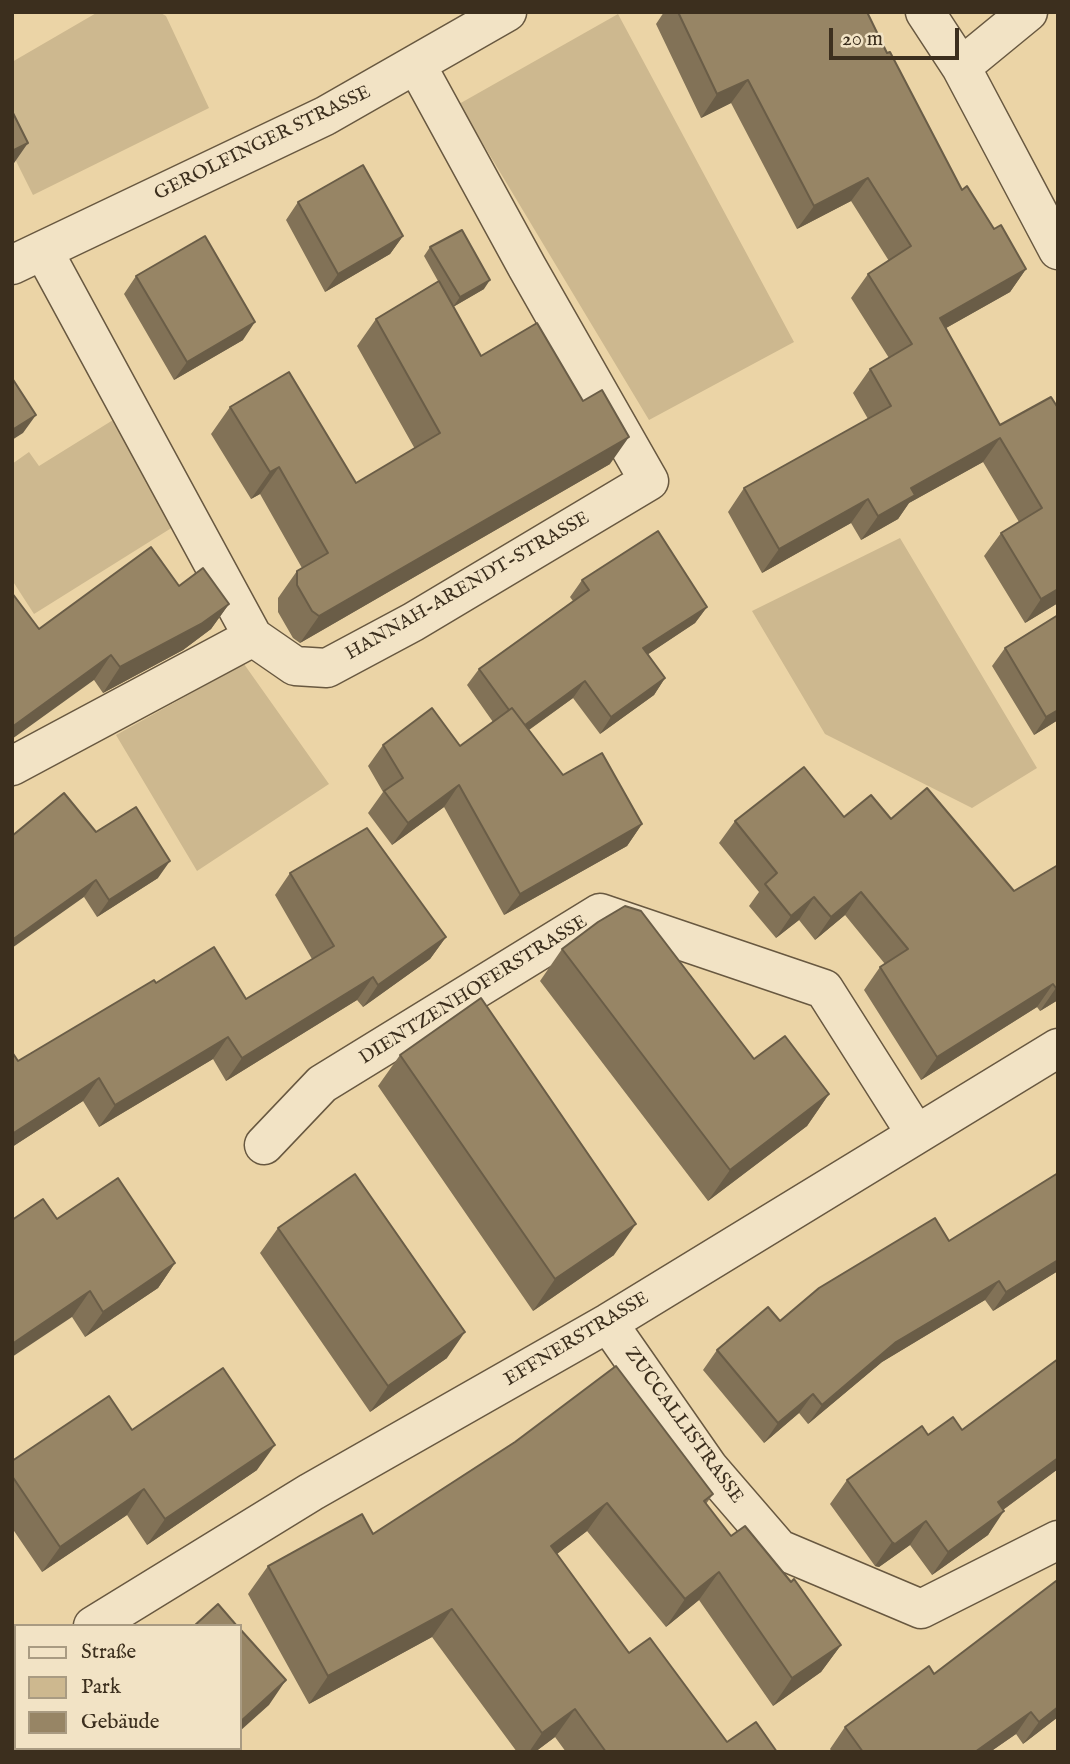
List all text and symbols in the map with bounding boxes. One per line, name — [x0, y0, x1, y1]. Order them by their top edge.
scale bar — [832, 14, 962, 58]
text: 20 m — [842, 26, 883, 53]
street label: GEROLFINGER STRASSE — [151, 82, 375, 206]
street label: HANNAH-ARENDT-STRASSE — [342, 508, 594, 666]
street label: DIENTZENHOFERSTRASSE — [356, 911, 592, 1071]
street label: EFFNERSTRASSE — [501, 1288, 653, 1392]
street label: ZUCCALLISTRASSE — [619, 1343, 747, 1509]
legend — [14, 1624, 242, 1750]
text: Straße — [81, 1639, 136, 1666]
text: Park — [81, 1674, 121, 1701]
text: Gebäude — [81, 1709, 159, 1736]

